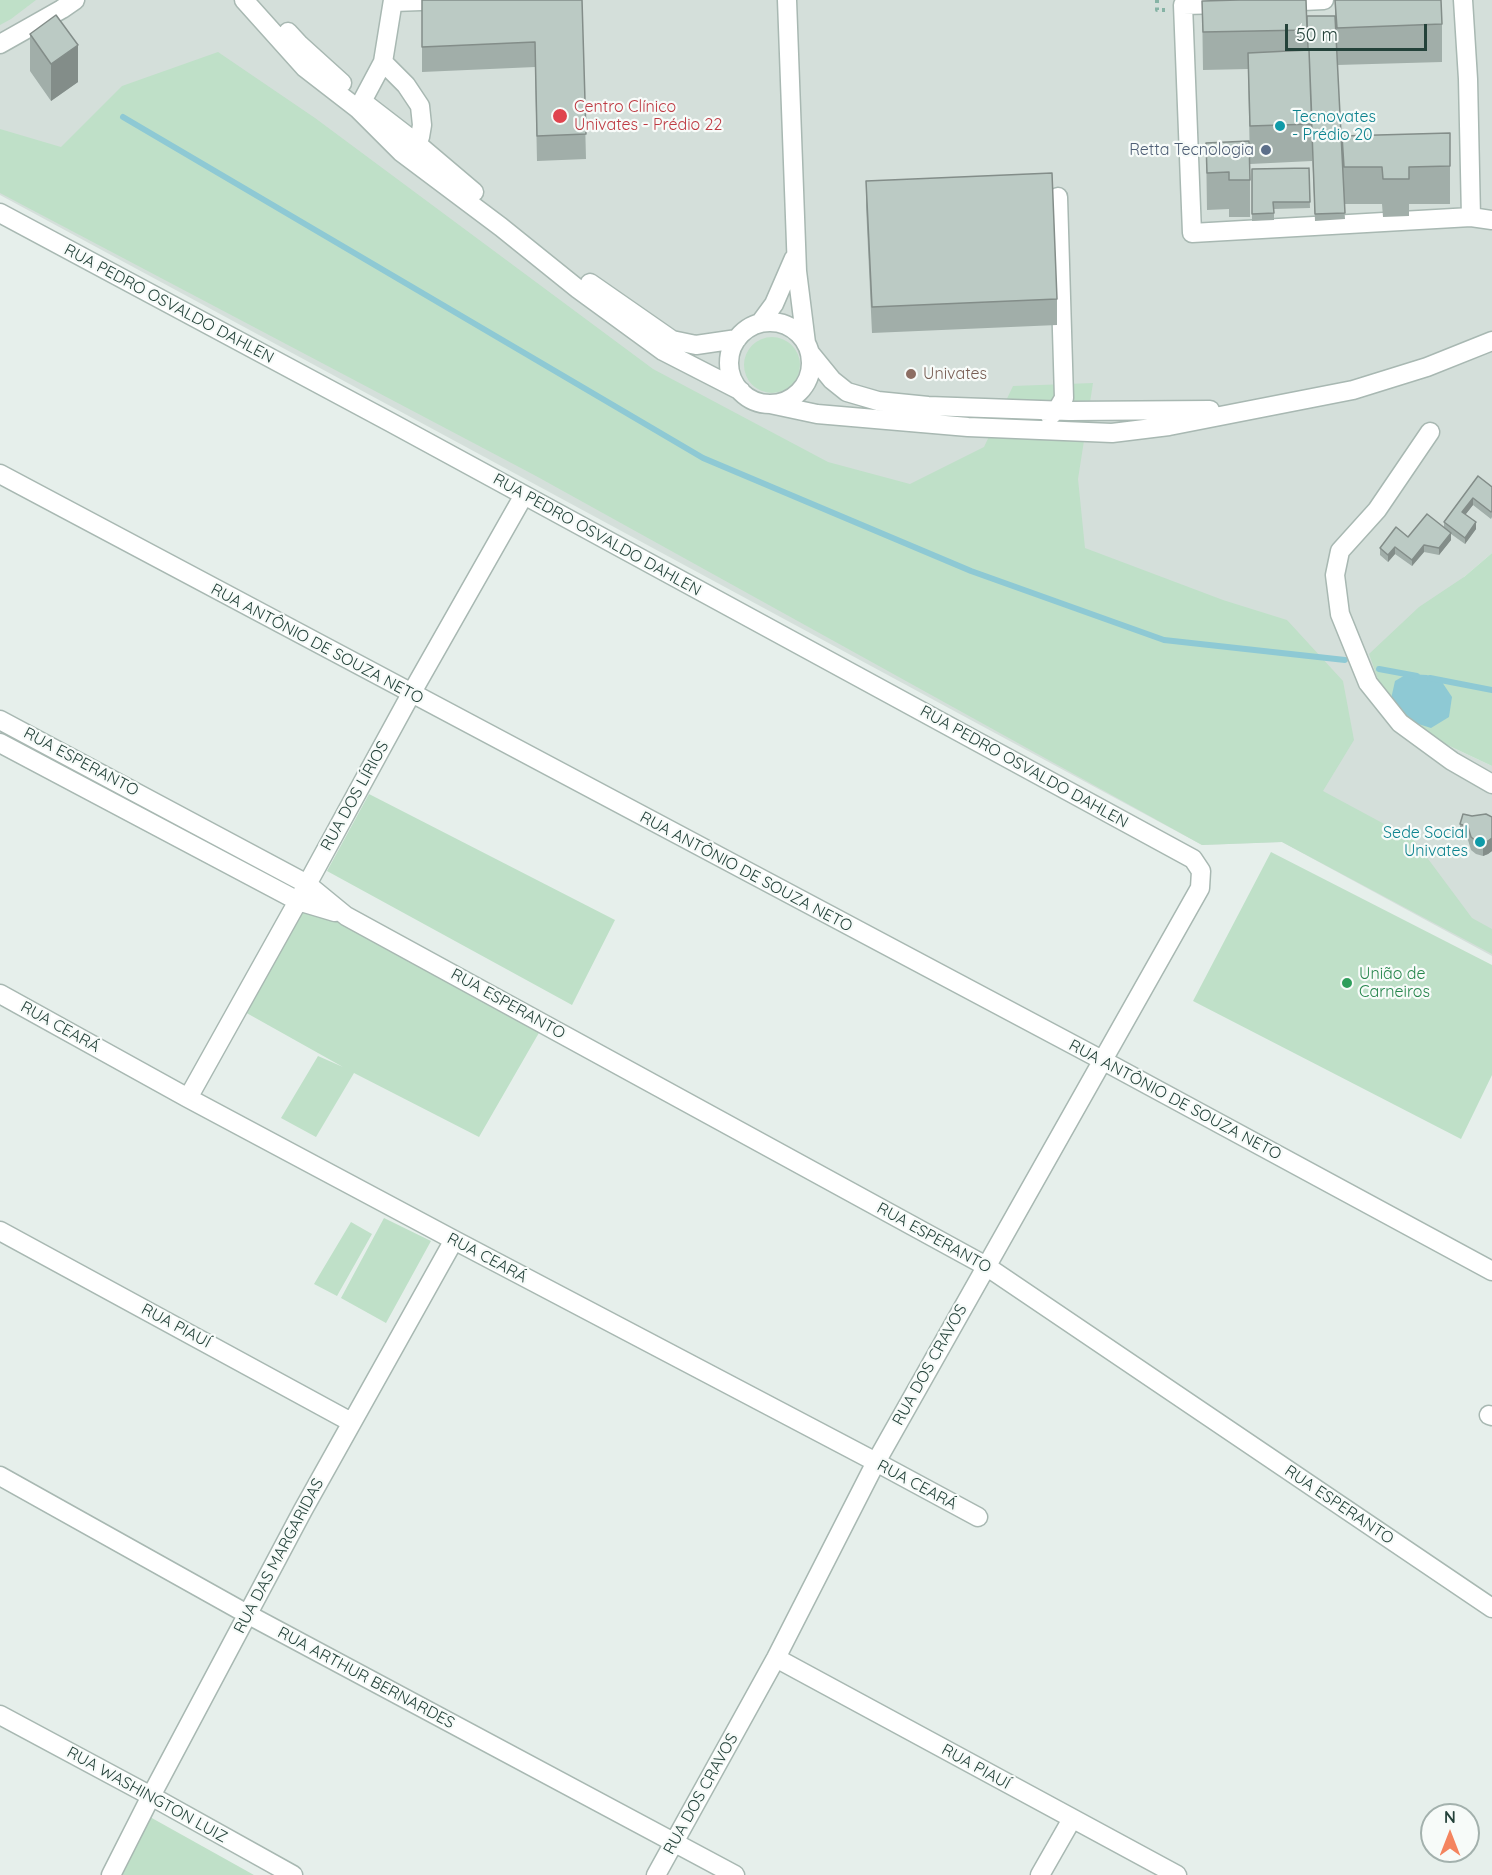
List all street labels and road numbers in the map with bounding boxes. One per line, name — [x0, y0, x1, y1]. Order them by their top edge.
street label: RUA PEDRO OSVALDO DAHLEN — [61, 240, 277, 368]
street label: RUA PEDRO OSVALDO DAHLEN — [490, 470, 704, 600]
street label: RUA ANTÔNIO DE SOUZA NETO — [208, 580, 426, 708]
street label: RUA PEDRO OSVALDO DAHLEN — [917, 702, 1131, 832]
street label: RUA ESPERANTO — [20, 724, 142, 800]
street label: RUA DOS LÍRIOS — [317, 738, 393, 854]
street label: RUA ANTÔNIO DE SOUZA NETO — [637, 808, 855, 936]
street label: RUA ESPERANTO — [448, 965, 568, 1043]
street label: RUA CEARÁ — [17, 997, 103, 1057]
street label: RUA ANTÔNIO DE SOUZA NETO — [1066, 1036, 1284, 1164]
street label: RUA ESPERANTO — [874, 1199, 994, 1277]
street label: RUA CEARÁ — [444, 1229, 530, 1287]
street label: RUA PIAUÍ — [138, 1300, 214, 1352]
street label: RUA DOS CRAVOS — [889, 1301, 971, 1429]
street label: RUA CEARÁ — [874, 1456, 960, 1514]
street label: RUA ESPERANTO — [1281, 1461, 1397, 1549]
street label: RUA DAS MARGARIDAS — [230, 1475, 328, 1637]
street label: RUA ARTHUR BERNARDES — [274, 1623, 458, 1733]
street label: RUA DOS CRAVOS — [660, 1730, 742, 1858]
street label: RUA PIAUÍ — [938, 1740, 1014, 1794]
street label: RUA WASHINGTON LUIZ — [63, 1743, 231, 1847]

